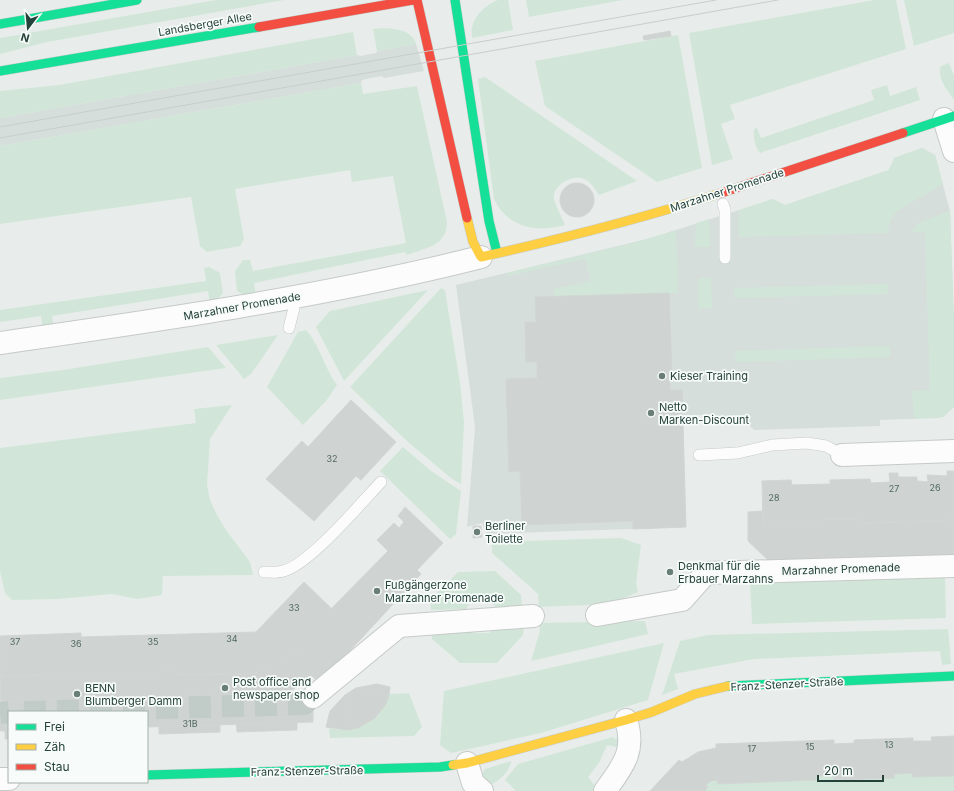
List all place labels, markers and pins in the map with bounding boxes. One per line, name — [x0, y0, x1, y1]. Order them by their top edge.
place label: Kieser Training — [670, 369, 748, 383]
marker: Kieser Training — [657, 371, 667, 381]
place label: Netto Marken-Discount — [659, 400, 749, 427]
marker: Netto Marken-Discount — [646, 408, 656, 418]
place label: Berliner Toilette — [485, 519, 525, 546]
marker: Berliner Toilette — [472, 527, 482, 537]
place label: Denkmal für die Erbauer Marzahns — [678, 559, 774, 586]
marker: Denkmal für die Erbauer Marzahns — [665, 567, 675, 577]
place label: Fußgängerzone Marzahner Promenade — [385, 578, 504, 605]
marker: Fußgängerzone Marzahner Promenade — [372, 586, 382, 596]
place label: Post office and newspaper shop — [233, 675, 320, 702]
place label: BENN Blumberger Damm — [85, 681, 182, 708]
marker: Post office and newspaper shop — [220, 683, 230, 693]
marker: BENN Blumberger Damm — [72, 689, 82, 699]

